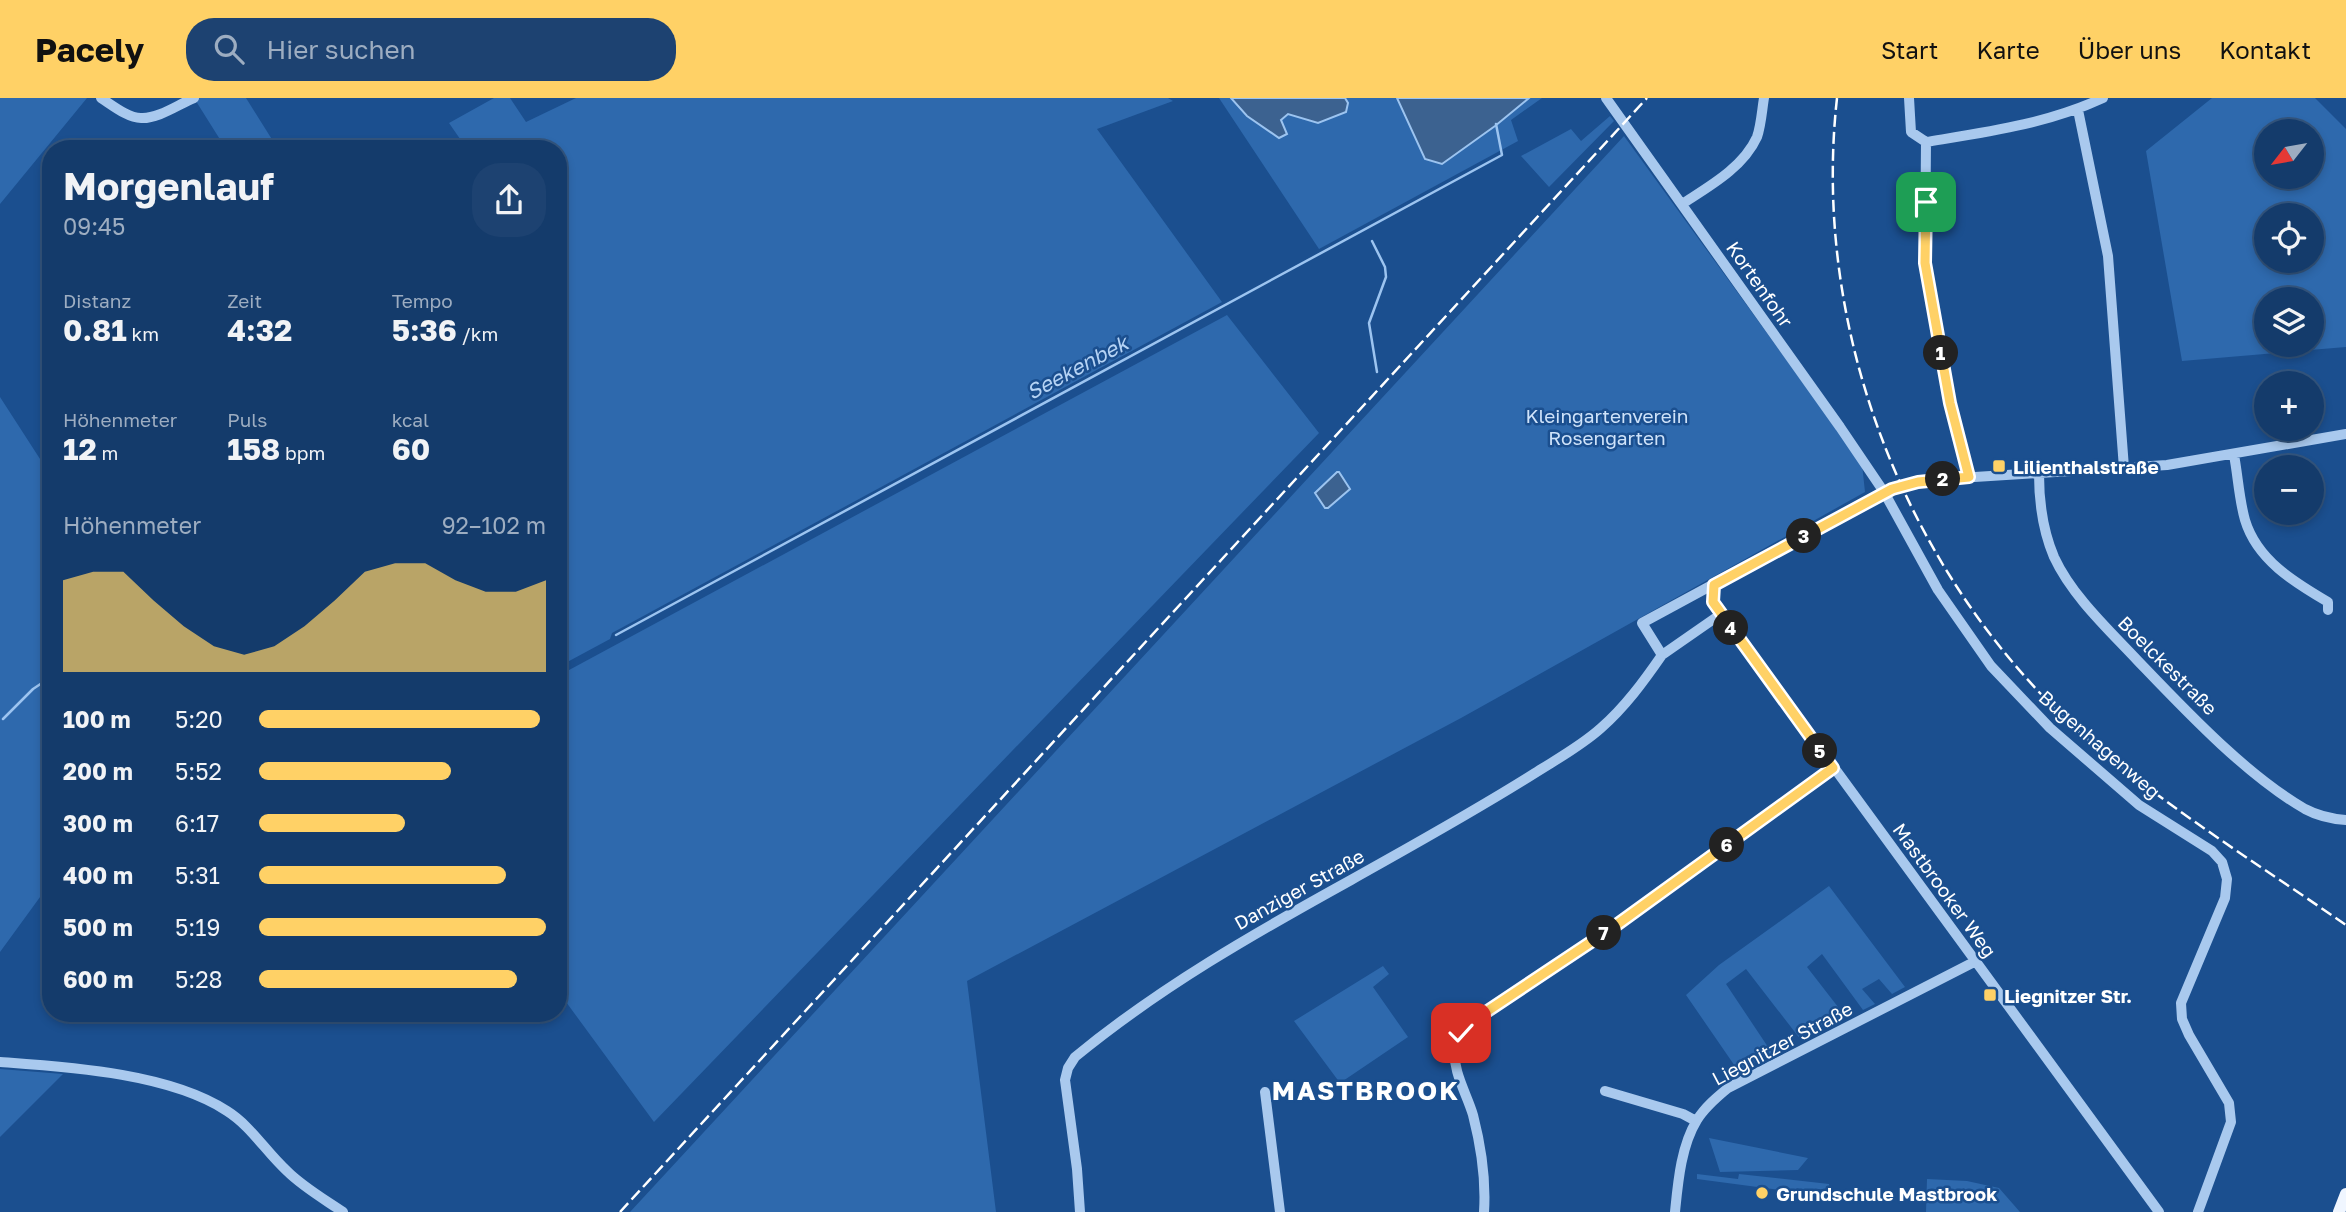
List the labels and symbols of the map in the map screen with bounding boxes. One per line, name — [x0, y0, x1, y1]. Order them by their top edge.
north arrow — [2254, 119, 2324, 189]
pin — [1896, 172, 1956, 232]
street label: Kortenfohr — [1722, 237, 1798, 332]
water label: Seekenbek — [1022, 328, 1134, 405]
pin: 1 — [1924, 336, 1958, 370]
park label: Kleingartenverein Rosengarten — [1525, 404, 1689, 449]
place label: Lilienthalstraße — [2013, 455, 2159, 478]
marker: Lilienthalstraße — [1991, 458, 2007, 474]
pin: 2 — [1926, 462, 1960, 496]
pin: 3 — [1786, 518, 1822, 554]
pin: 4 — [1714, 610, 1748, 646]
street label: Boelckestraße — [2114, 611, 2222, 719]
street label: Bugenhagenweg — [2035, 685, 2165, 803]
pin: 5 — [1802, 734, 1838, 768]
street label: Mastbrooker Weg — [1889, 818, 2001, 962]
pin: 6 — [1710, 828, 1744, 862]
street label: Danziger Straße — [1230, 844, 1368, 934]
pin: 7 — [1586, 916, 1622, 950]
place label: Liegnitzer Str. — [2004, 984, 2132, 1007]
marker: Liegnitzer Str. — [1982, 987, 1998, 1003]
street label: Liegnitzer Straße — [1708, 996, 1856, 1090]
pin — [1431, 1003, 1491, 1063]
district label: MASTBROOK — [1272, 1075, 1460, 1106]
place label: Grundschule Mastbrook — [1776, 1182, 1997, 1205]
marker: Grundschule Mastbrook — [1754, 1185, 1770, 1201]

